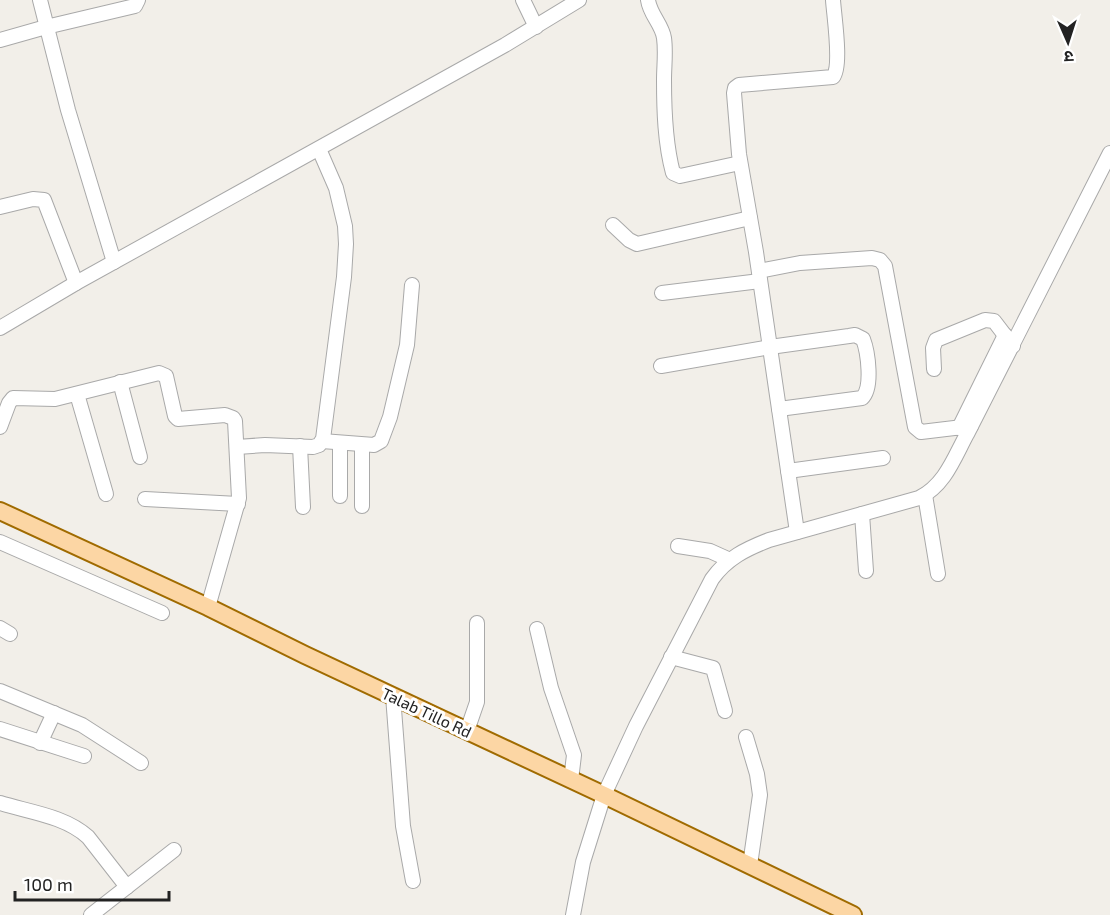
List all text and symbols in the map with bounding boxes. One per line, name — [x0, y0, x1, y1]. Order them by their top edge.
north arrow — [1038, 12, 1098, 72]
text: उ — [1063, 48, 1074, 67]
street label: Talab Tillo Rd — [379, 683, 475, 741]
scale bar — [15, 864, 170, 902]
text: 100 m — [24, 873, 73, 895]

